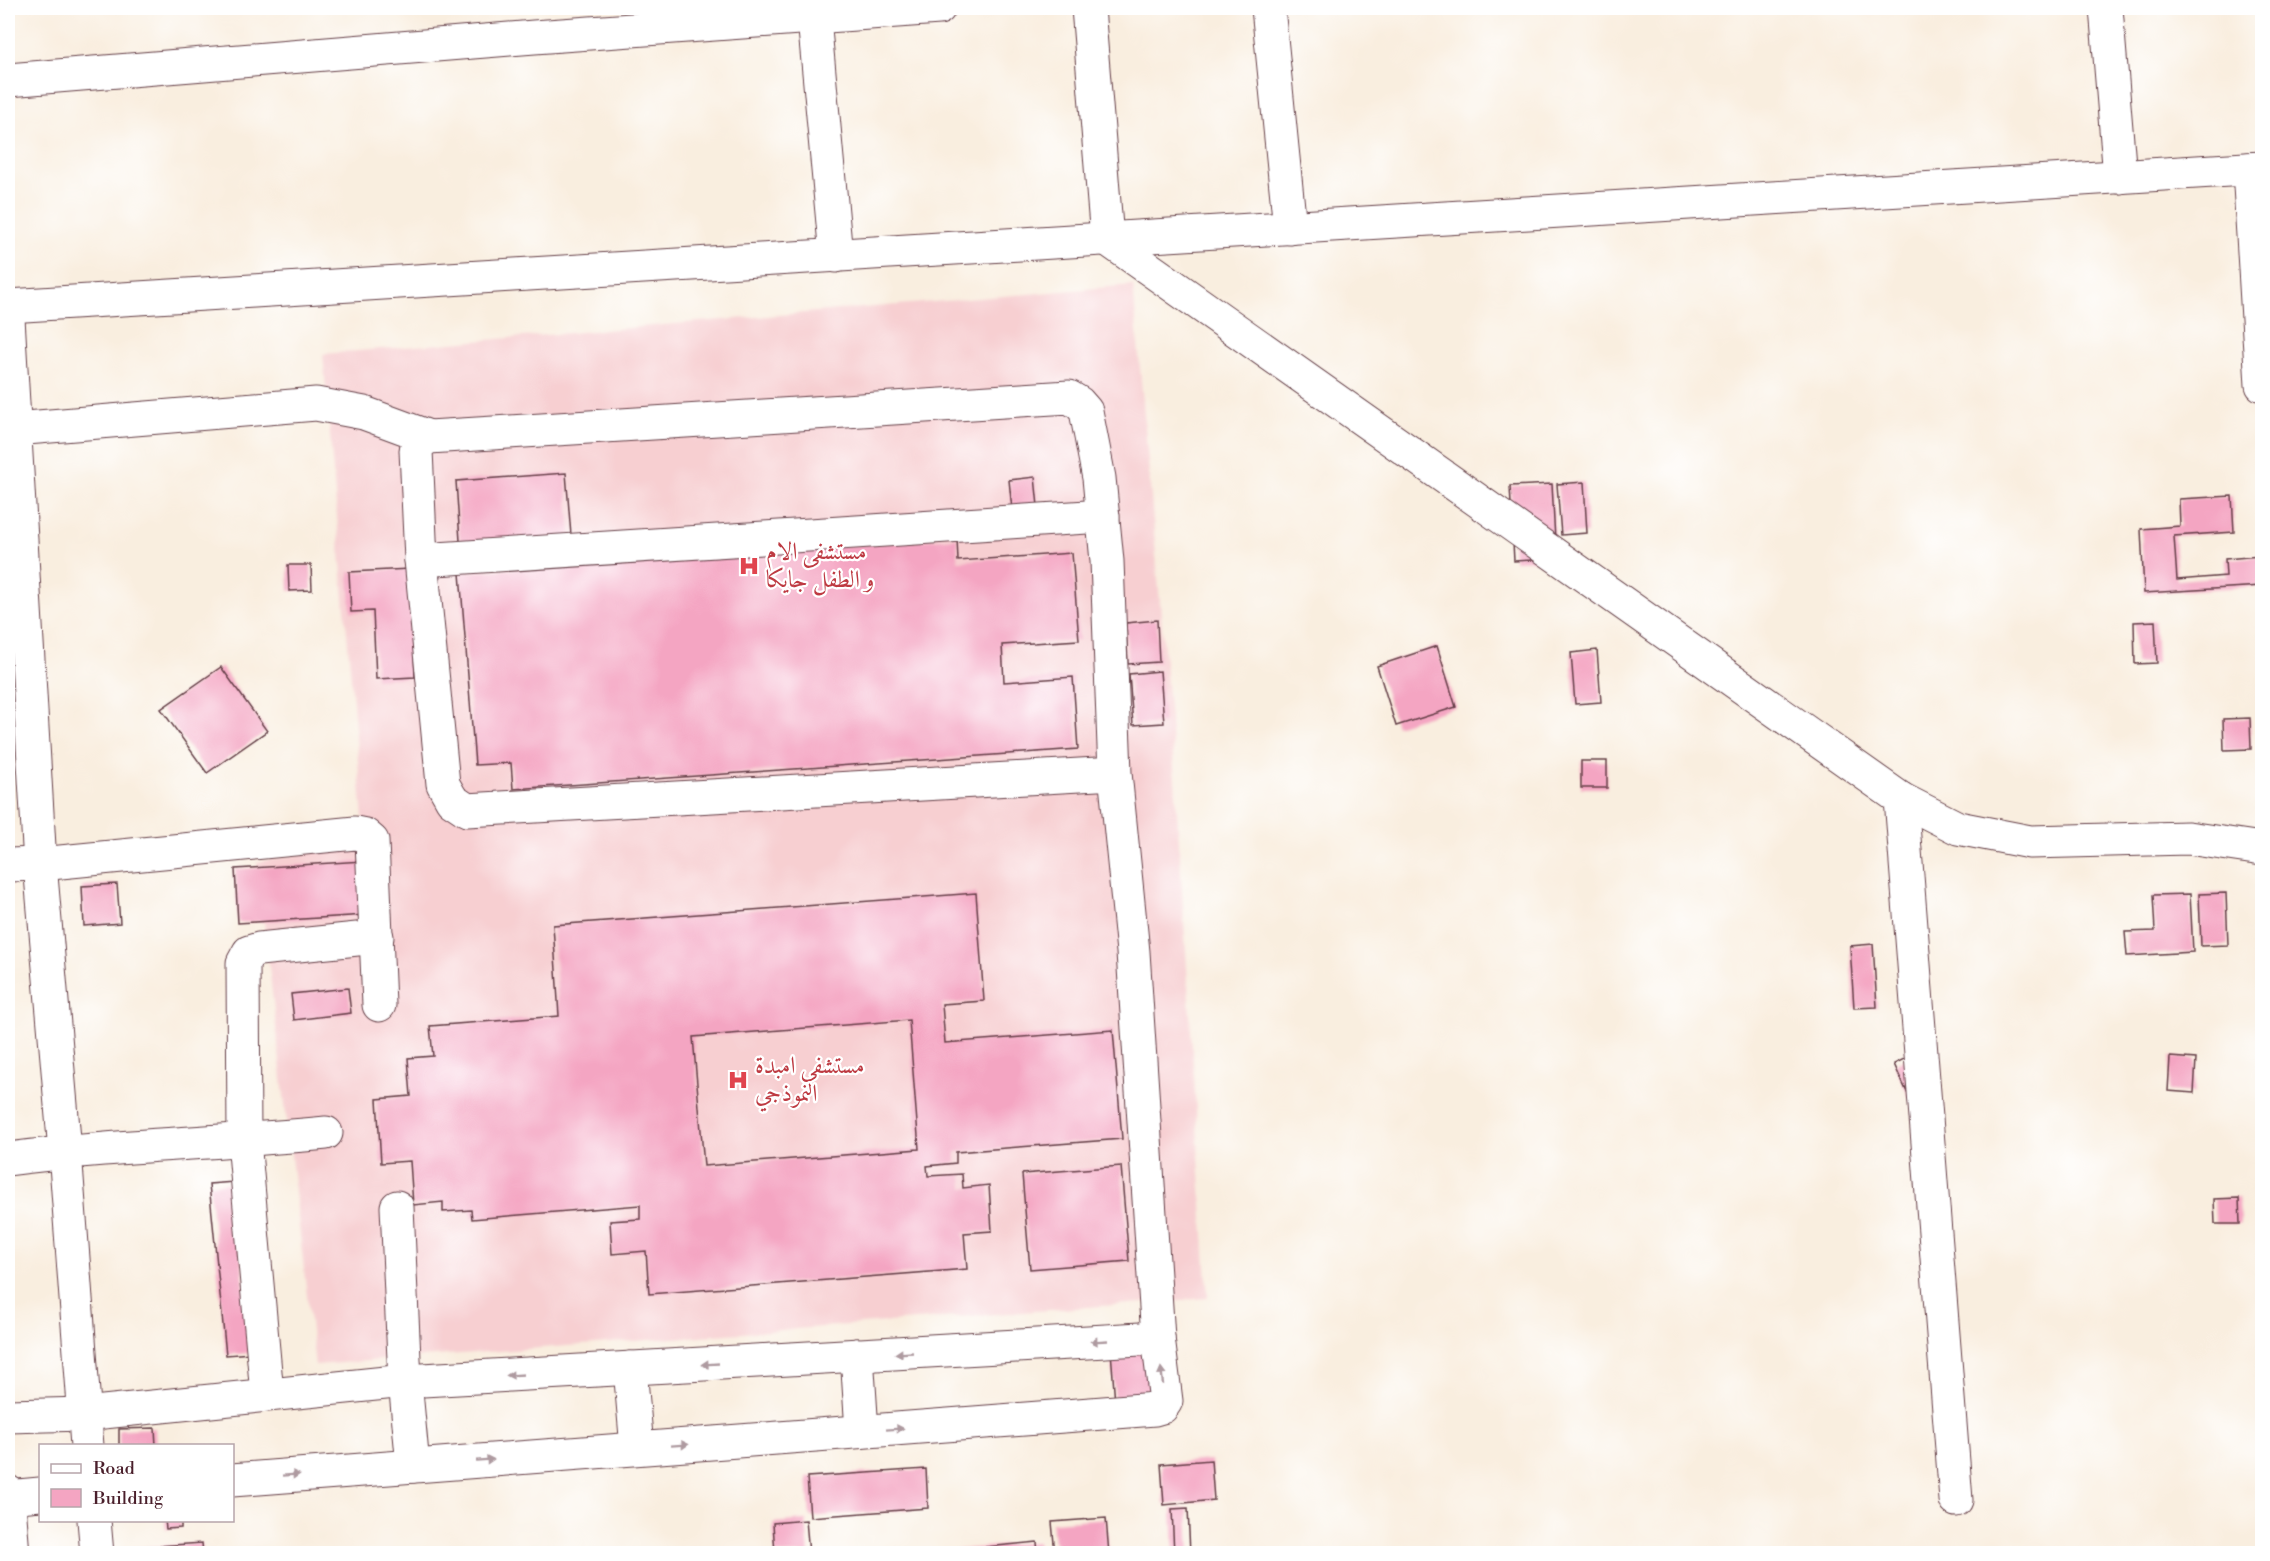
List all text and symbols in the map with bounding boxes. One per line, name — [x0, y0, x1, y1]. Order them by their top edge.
place label: مستشفى الام و الطفل جايكا — [766, 537, 874, 596]
hospital icon: مستشفى الام و الطفل جايكا — [737, 554, 761, 578]
place label: مستشفى امبدة النموذجي — [755, 1051, 865, 1112]
hospital icon: مستشفى امبدة النموذجي — [726, 1068, 750, 1092]
one-way arrow — [1090, 1337, 1109, 1346]
one-way arrow — [895, 1348, 914, 1357]
one-way arrow — [700, 1359, 719, 1369]
one-way arrow — [1158, 1367, 1167, 1386]
one-way arrow — [506, 1370, 525, 1379]
one-way arrow — [886, 1424, 905, 1434]
one-way arrow — [670, 1440, 689, 1450]
legend — [39, 1444, 234, 1522]
one-way arrow — [476, 1456, 495, 1465]
text: Road — [93, 1457, 136, 1480]
one-way arrow — [281, 1470, 300, 1480]
text: Building — [92, 1487, 164, 1510]

